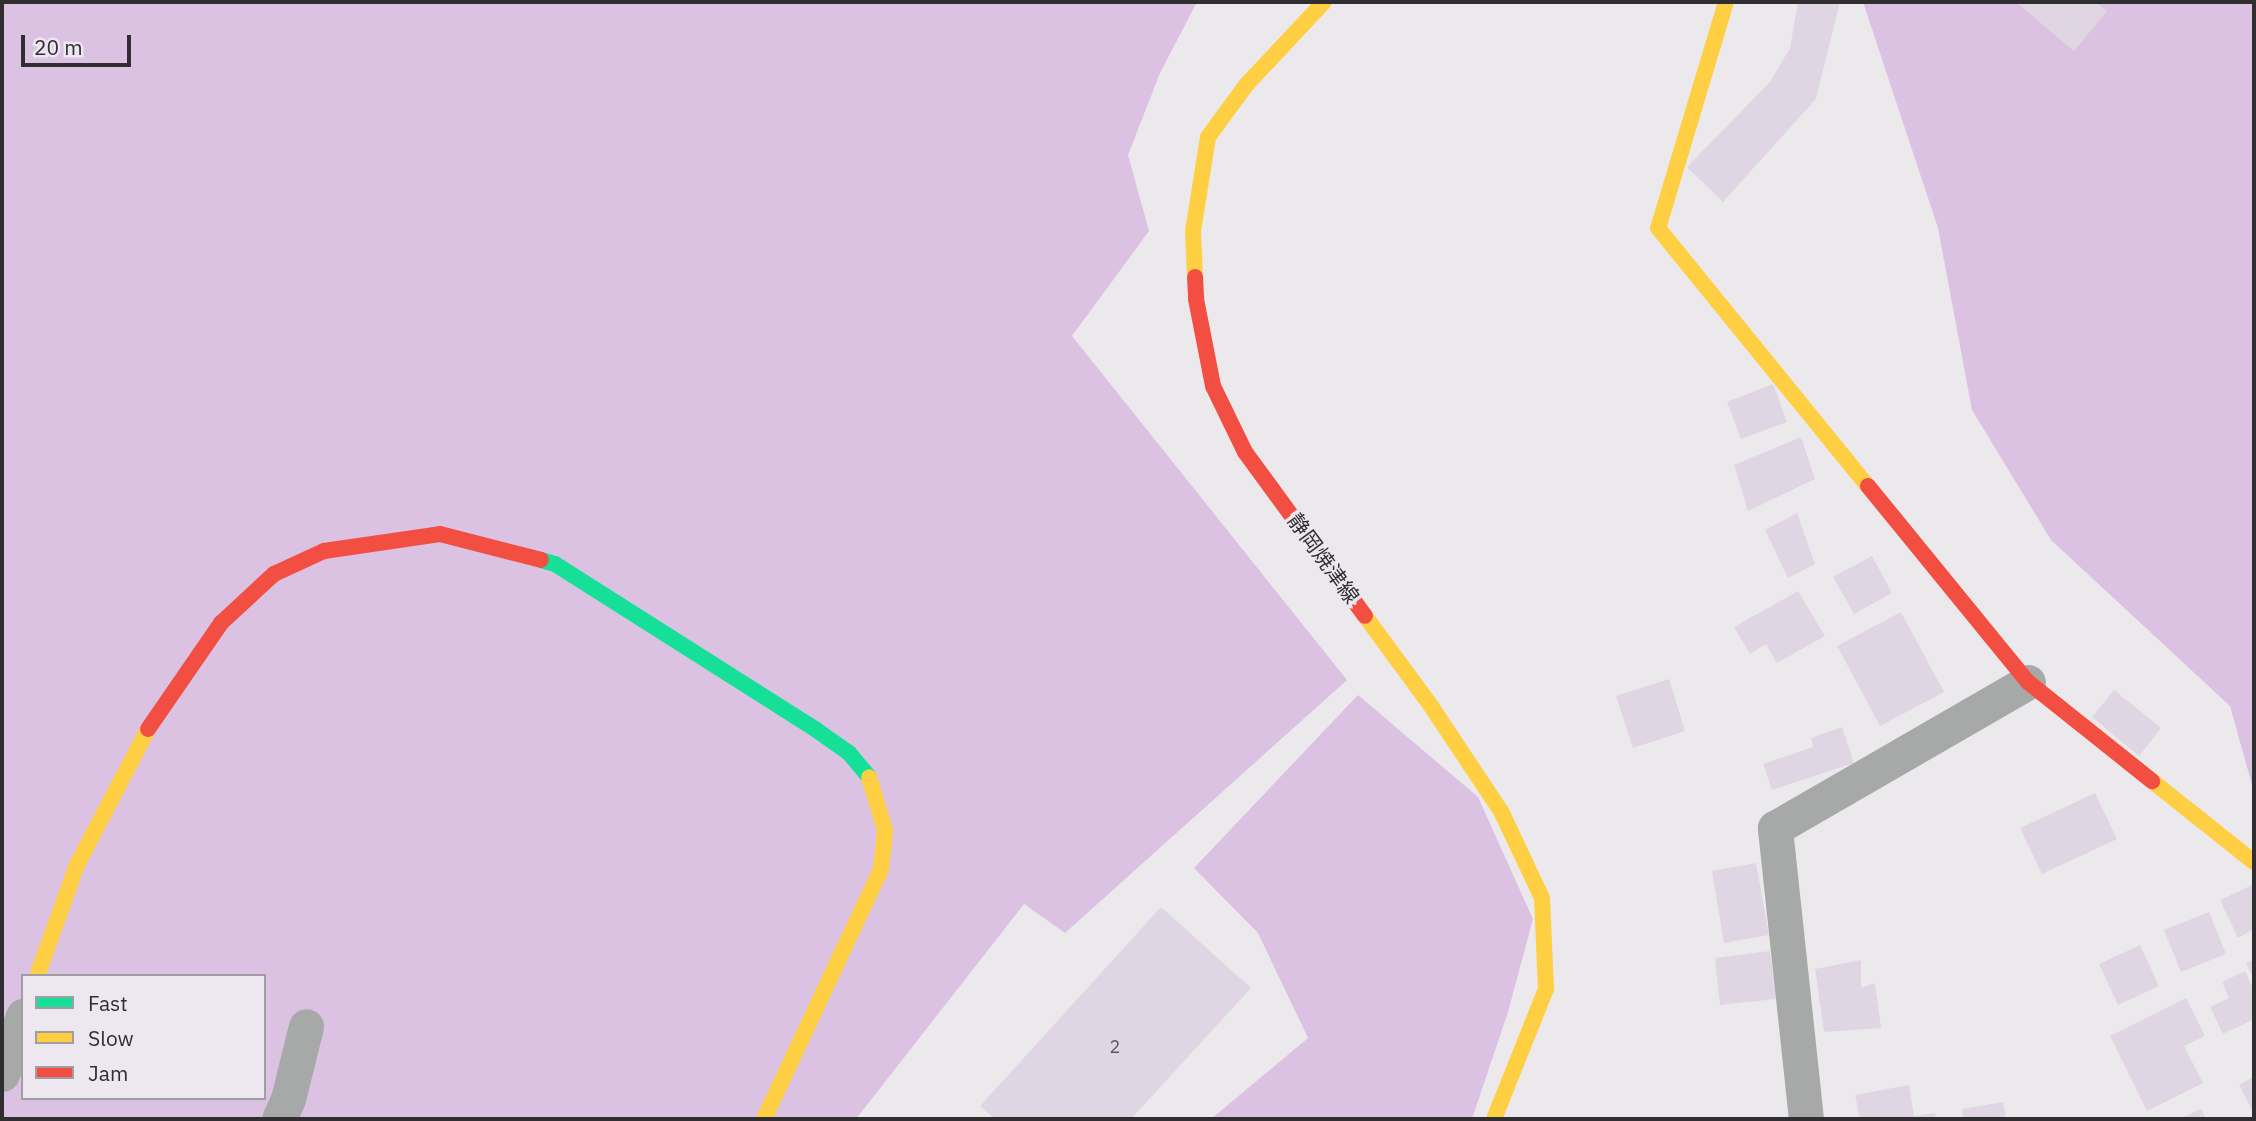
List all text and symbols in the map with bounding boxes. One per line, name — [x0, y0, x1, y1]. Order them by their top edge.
scale bar — [24, 21, 135, 65]
text: 20 m — [34, 33, 83, 61]
street label: 静岡焼津線 — [1283, 508, 1365, 608]
legend — [21, 974, 266, 1100]
text: Fast — [88, 989, 128, 1017]
text: Slow — [88, 1024, 134, 1052]
house number: 2 — [1110, 1036, 1120, 1058]
text: Jam — [88, 1059, 128, 1087]

